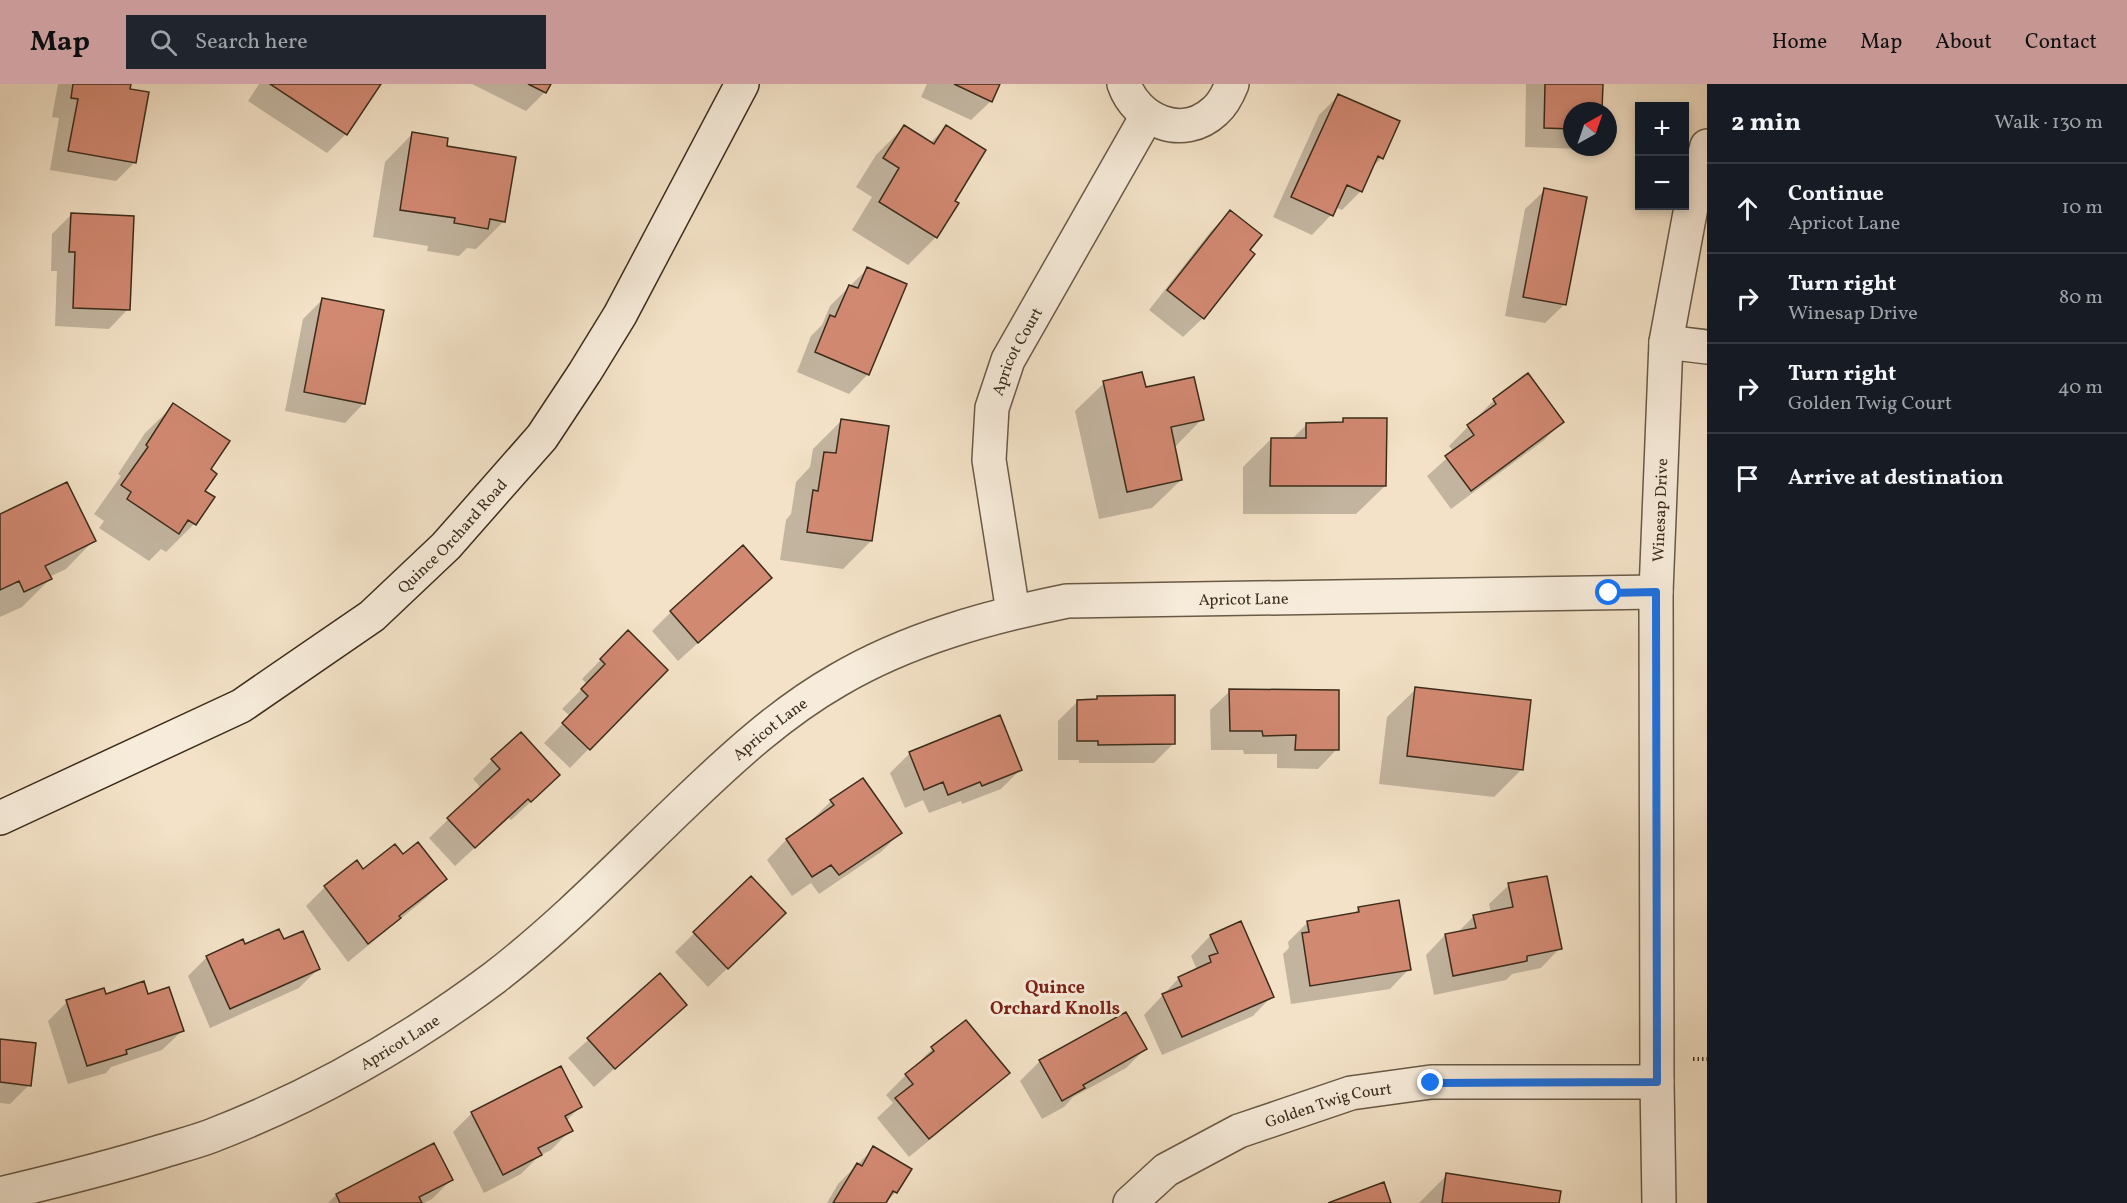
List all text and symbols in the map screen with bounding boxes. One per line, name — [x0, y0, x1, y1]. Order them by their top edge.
search box — [126, 15, 546, 69]
text: Map — [30, 23, 90, 62]
icon: search — [147, 26, 180, 59]
text: Search here — [195, 27, 308, 58]
text: Home — [1772, 28, 1827, 57]
text: Map — [1860, 28, 1902, 57]
text: About — [1935, 28, 1992, 57]
text: Contact — [2025, 28, 2097, 57]
north arrow — [1563, 102, 1617, 156]
map controls — [1635, 102, 1689, 210]
button: + — [1635, 102, 1689, 156]
text: 2 min — [1731, 105, 1801, 141]
text: Walk · 130 m — [1994, 109, 2103, 137]
button: − — [1635, 156, 1689, 210]
text: Continue — [1788, 179, 1884, 210]
icon: ahead — [1731, 192, 1764, 225]
text: 10 m — [2062, 194, 2103, 222]
text: Apricot Lane — [1788, 210, 1900, 238]
text: Turn right — [1788, 269, 1896, 300]
icon: right — [1731, 282, 1764, 315]
text: 80 m — [2059, 284, 2103, 312]
text: Winesap Drive — [1788, 300, 1918, 328]
street label: Apricot Court — [988, 303, 1049, 399]
text: Turn right — [1788, 359, 1896, 390]
icon: right — [1731, 372, 1764, 405]
text: 40 m — [2058, 374, 2103, 402]
text: Golden Twig Court — [1788, 390, 1952, 418]
street label: Winesap Drive — [1648, 458, 1674, 563]
icon: arrive — [1731, 462, 1764, 495]
text: Arrive at destination — [1788, 463, 2004, 494]
street label: Quince Orchard Road — [393, 475, 513, 599]
route start — [1595, 579, 1621, 605]
street label: Apricot Lane — [1199, 589, 1289, 612]
street label: Apricot Lane — [729, 693, 812, 766]
district label: Quince Orchard Knolls — [990, 976, 1120, 1022]
street label: Apricot Lane — [357, 1010, 445, 1076]
route end — [1417, 1069, 1443, 1095]
street label: Golden Twig Court — [1262, 1078, 1394, 1134]

